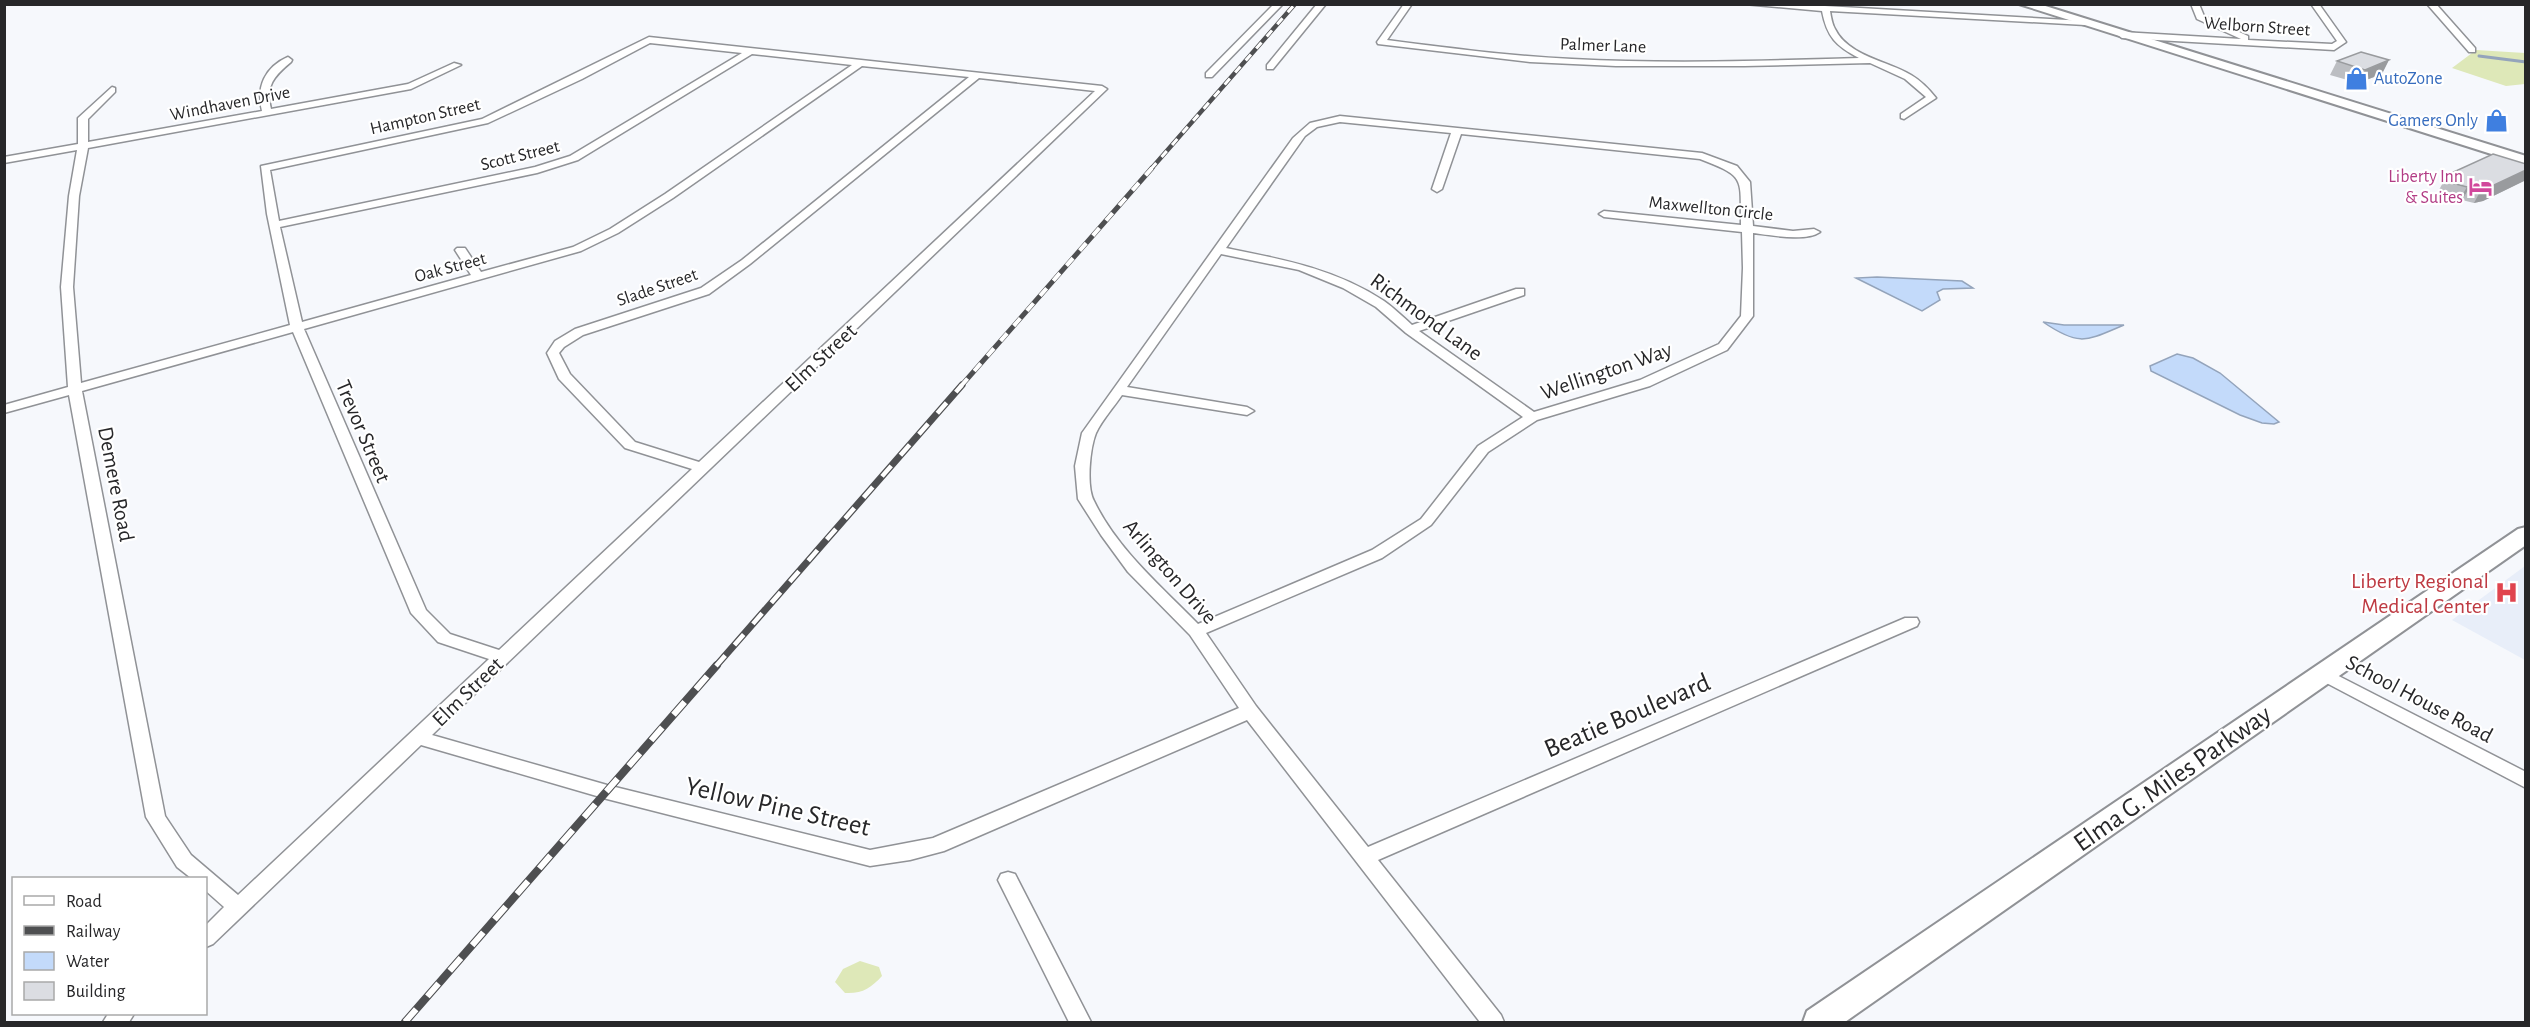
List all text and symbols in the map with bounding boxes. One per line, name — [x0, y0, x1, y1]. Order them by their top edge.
street label: Welborn Street — [2203, 14, 2311, 40]
street label: Palmer Lane — [1559, 35, 1646, 57]
shop icon: AutoZone — [2343, 65, 2369, 91]
place label: AutoZone — [2374, 70, 2443, 88]
street label: Windhaven Drive — [169, 84, 292, 124]
street label: Hampton Street — [368, 96, 482, 138]
shop icon: Gamers Only — [2483, 107, 2509, 133]
place label: Gamers Only — [2388, 112, 2478, 130]
street label: Scott Street — [479, 137, 562, 174]
place label: Liberty Inn & Suites — [2388, 168, 2463, 207]
hotel icon: Liberty Inn & Suites — [2468, 173, 2494, 199]
street label: Maxwellton Circle — [1648, 194, 1774, 224]
street label: Oak Street — [413, 250, 488, 286]
street label: Slade Street — [615, 266, 700, 310]
street label: Richmond Lane — [1366, 269, 1486, 365]
street label: Elm Street — [781, 319, 861, 396]
street label: Wellington Way — [1538, 338, 1675, 404]
street label: Trevor Street — [332, 377, 394, 486]
street label: Demere Road — [94, 425, 138, 544]
street label: Arlington Drive — [1119, 515, 1221, 628]
place label: Liberty Regional Medical Center — [2351, 570, 2489, 617]
hospital icon: Liberty Regional Medical Center — [2494, 580, 2520, 606]
street label: School House Road — [2342, 651, 2497, 747]
street label: Elm Street — [428, 653, 507, 731]
street label: Beatie Boulevard — [1540, 668, 1714, 763]
street label: Elma G. Miles Parkway — [2069, 700, 2277, 858]
street label: Yellow Pine Street — [683, 772, 873, 841]
legend — [12, 877, 207, 1015]
text: Road — [66, 893, 102, 911]
text: Railway — [66, 923, 121, 941]
text: Water — [66, 953, 109, 971]
text: Building — [66, 983, 126, 1001]

